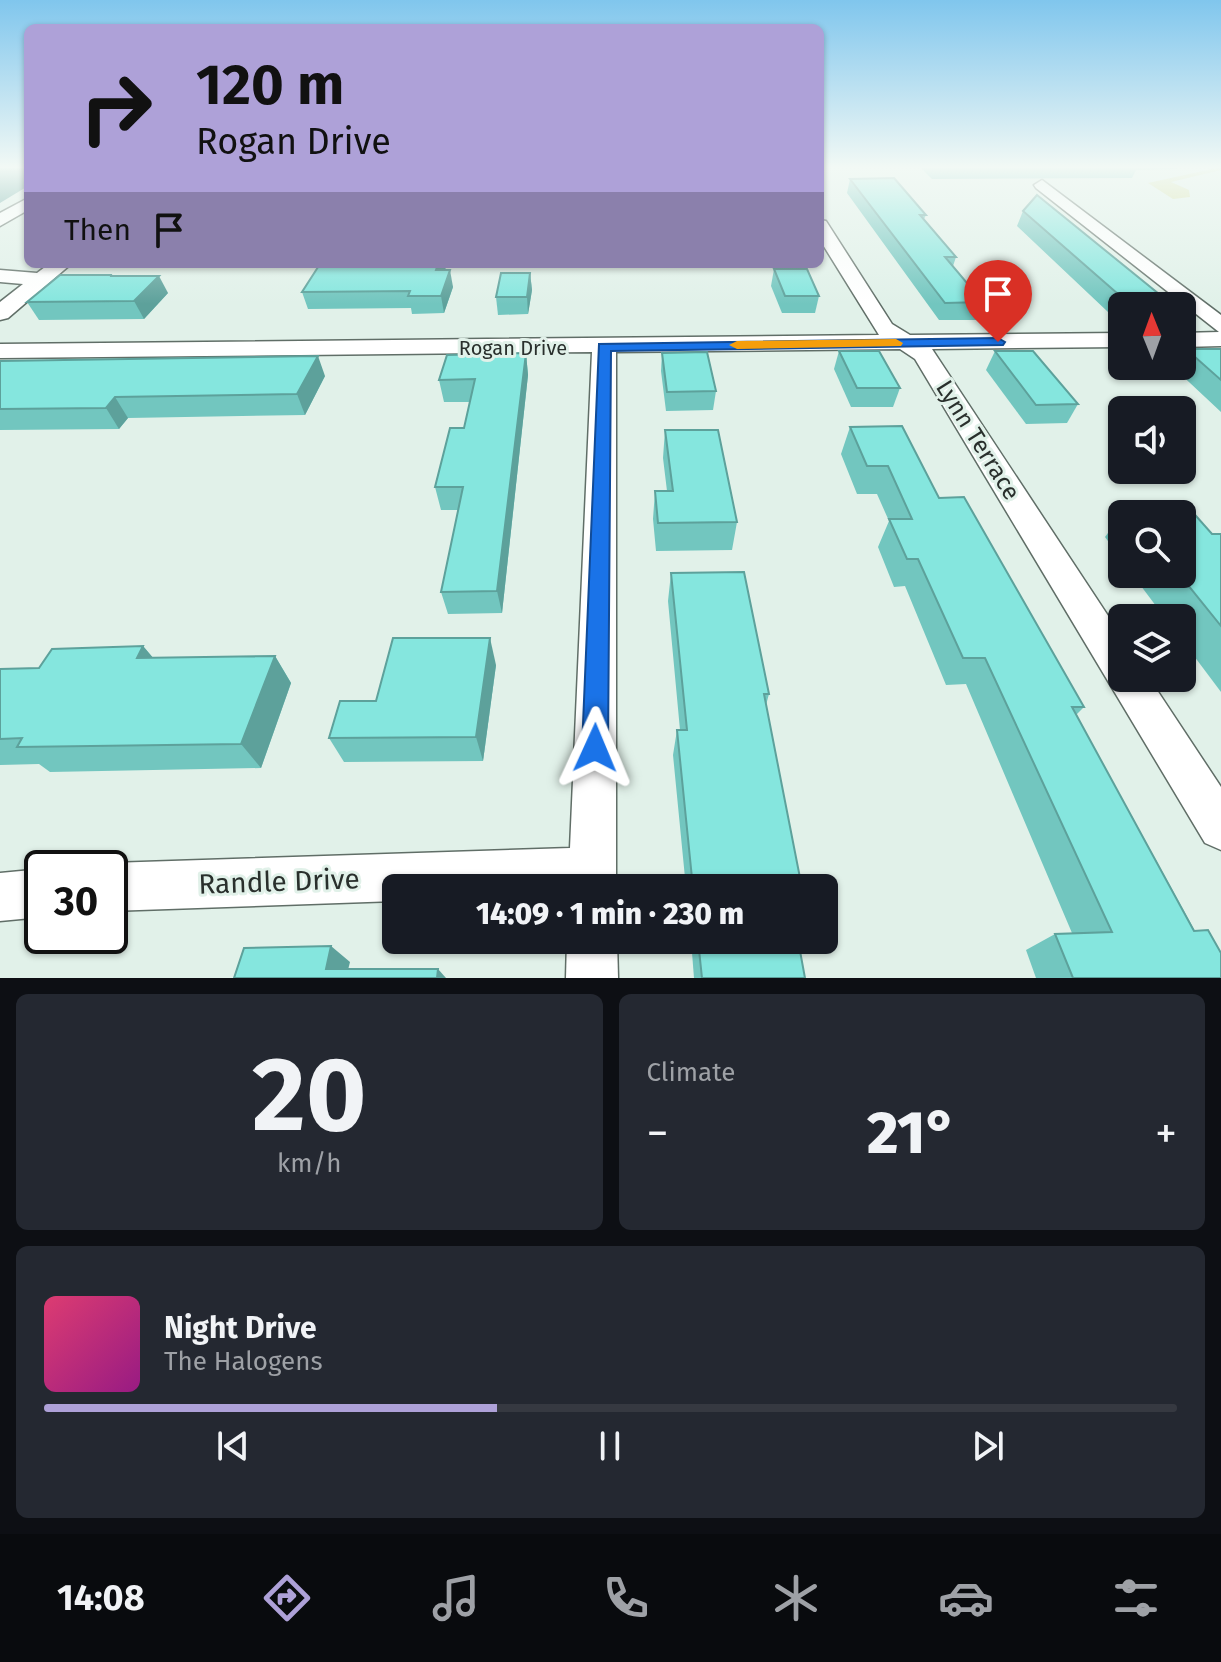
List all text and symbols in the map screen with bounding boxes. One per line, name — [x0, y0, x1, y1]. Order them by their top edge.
text: 120 m — [196, 52, 344, 119]
icon: right — [64, 56, 168, 160]
text: Rogan Drive — [196, 120, 391, 164]
icon: arrive — [147, 208, 191, 252]
text: Then — [64, 212, 131, 248]
pin — [964, 260, 1032, 342]
icon: arrive — [976, 272, 1020, 316]
north arrow — [1108, 292, 1196, 380]
map controls — [1108, 292, 1196, 692]
street label: Rogan Drive — [459, 336, 567, 360]
street label: Lynn Terrace — [930, 375, 1026, 505]
button: sound — [1108, 396, 1196, 484]
button: search — [1108, 500, 1196, 588]
button: layers — [1108, 604, 1196, 692]
position arrow — [553, 706, 637, 790]
speed limit sign: 30 — [24, 850, 128, 954]
street label: Randle Drive — [198, 862, 360, 901]
text: 14:09 · 1 min · 230 m — [476, 896, 744, 932]
text: 20 — [252, 1033, 367, 1158]
text: Climate — [647, 1057, 735, 1088]
text: 21° — [867, 1097, 957, 1169]
text: − — [647, 1107, 669, 1160]
text: + — [1155, 1107, 1177, 1160]
text: km/h — [277, 1148, 341, 1179]
text: Night Drive — [164, 1310, 317, 1346]
text: The Halogens — [164, 1346, 323, 1377]
icon: previous — [211, 1424, 255, 1468]
icon: pause — [588, 1424, 632, 1468]
icon: next — [966, 1424, 1010, 1468]
icon: directions — [259, 1570, 315, 1626]
icon: music — [428, 1570, 484, 1626]
icon: phone — [598, 1570, 654, 1626]
icon: climate — [768, 1570, 824, 1626]
icon: car — [938, 1570, 994, 1626]
icon: filters — [1108, 1570, 1164, 1626]
text: 14:08 — [57, 1576, 145, 1620]

